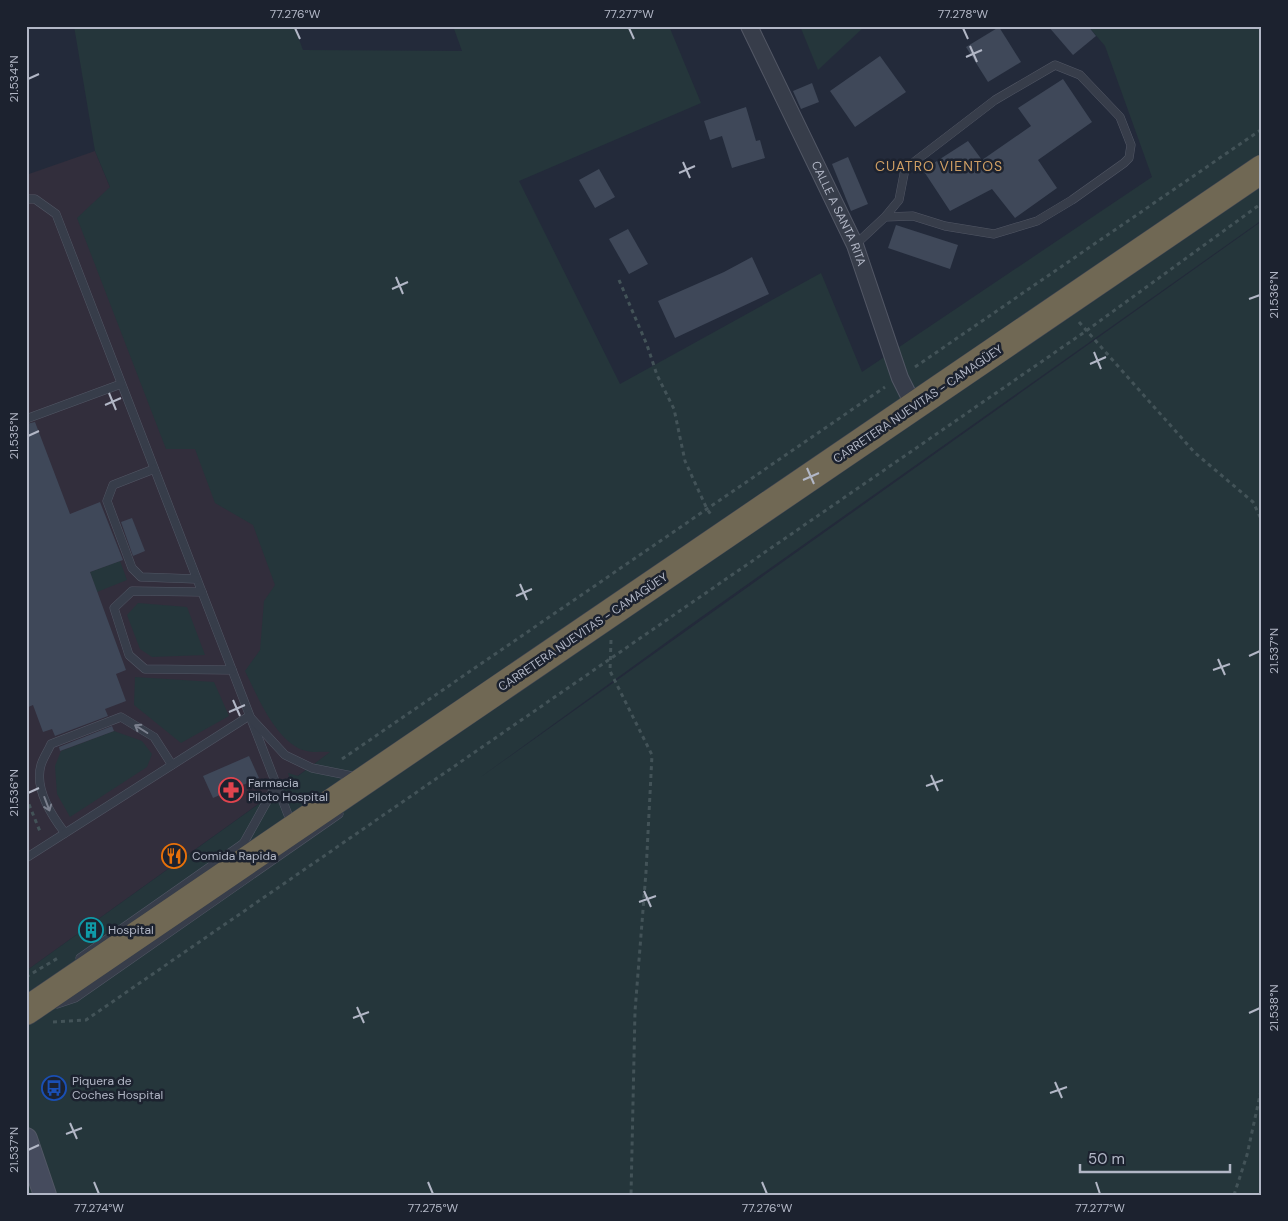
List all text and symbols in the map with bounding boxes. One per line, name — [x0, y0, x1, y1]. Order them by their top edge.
text: 77.276°W — [270, 6, 321, 22]
text: 77.277°W — [604, 6, 654, 22]
text: 77.278°W — [938, 6, 989, 22]
text: 21.534°N — [6, 55, 22, 103]
district label: CUATRO VIENTOS — [875, 157, 1003, 175]
street label: CALLE A SANTA RITA — [808, 158, 870, 268]
text: 21.536°N — [1266, 271, 1282, 319]
street label: CARRETERA NUEVITAS - CAMAGÜEY — [830, 341, 1006, 467]
text: 21.535°N — [6, 412, 22, 460]
street label: CARRETERA NUEVITAS - CAMAGÜEY — [495, 569, 671, 695]
text: 21.537°N — [1266, 628, 1282, 674]
one-way arrow — [134, 724, 148, 734]
text: 21.536°N — [6, 769, 22, 817]
place label: Farmacia Piloto Hospital — [248, 775, 328, 805]
pharmacy icon: Farmacia Piloto Hospital — [218, 777, 244, 803]
one-way arrow — [43, 796, 52, 811]
restaurant icon: Comida Rapida — [161, 843, 187, 869]
place label: Comida Rapida — [192, 848, 276, 864]
building icon: Hospital — [78, 917, 104, 943]
place label: Hospital — [108, 922, 154, 938]
text: 21.538°N — [1266, 984, 1282, 1032]
place label: Piquera de Coches Hospital — [72, 1073, 163, 1103]
bus stop icon: Piquera de Coches Hospital — [41, 1075, 67, 1101]
text: 21.537°N — [6, 1127, 22, 1173]
scale bar — [1080, 1141, 1230, 1173]
text: 50 m — [1088, 1149, 1125, 1169]
text: 77.274°W — [74, 1200, 124, 1216]
text: 77.275°W — [408, 1200, 459, 1216]
text: 77.276°W — [742, 1200, 793, 1216]
text: 77.277°W — [1075, 1200, 1125, 1216]

